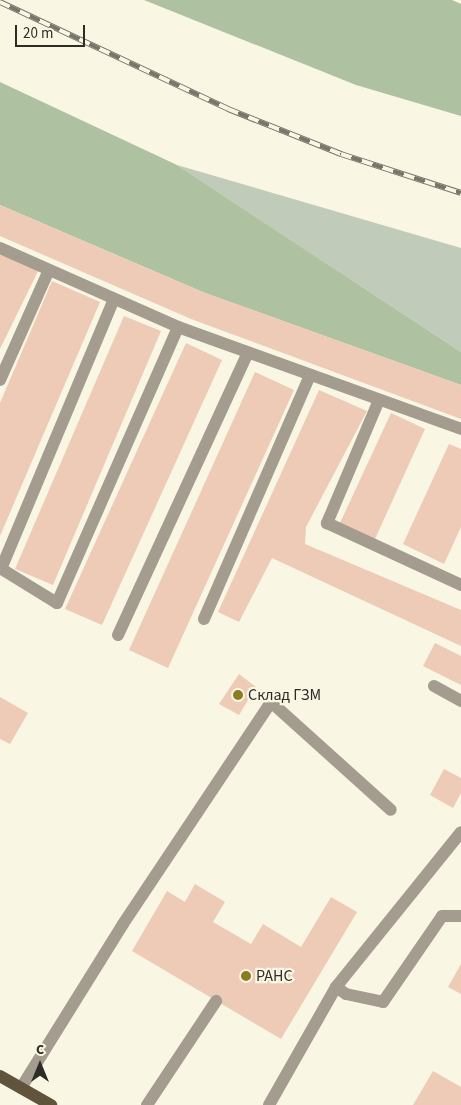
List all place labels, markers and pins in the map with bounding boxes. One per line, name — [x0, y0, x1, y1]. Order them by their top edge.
place label: Склад ГЗМ — [248, 685, 321, 705]
marker: Склад ГЗМ — [232, 689, 244, 701]
place label: РАНС — [256, 966, 293, 986]
marker: РАНС — [240, 970, 252, 982]

